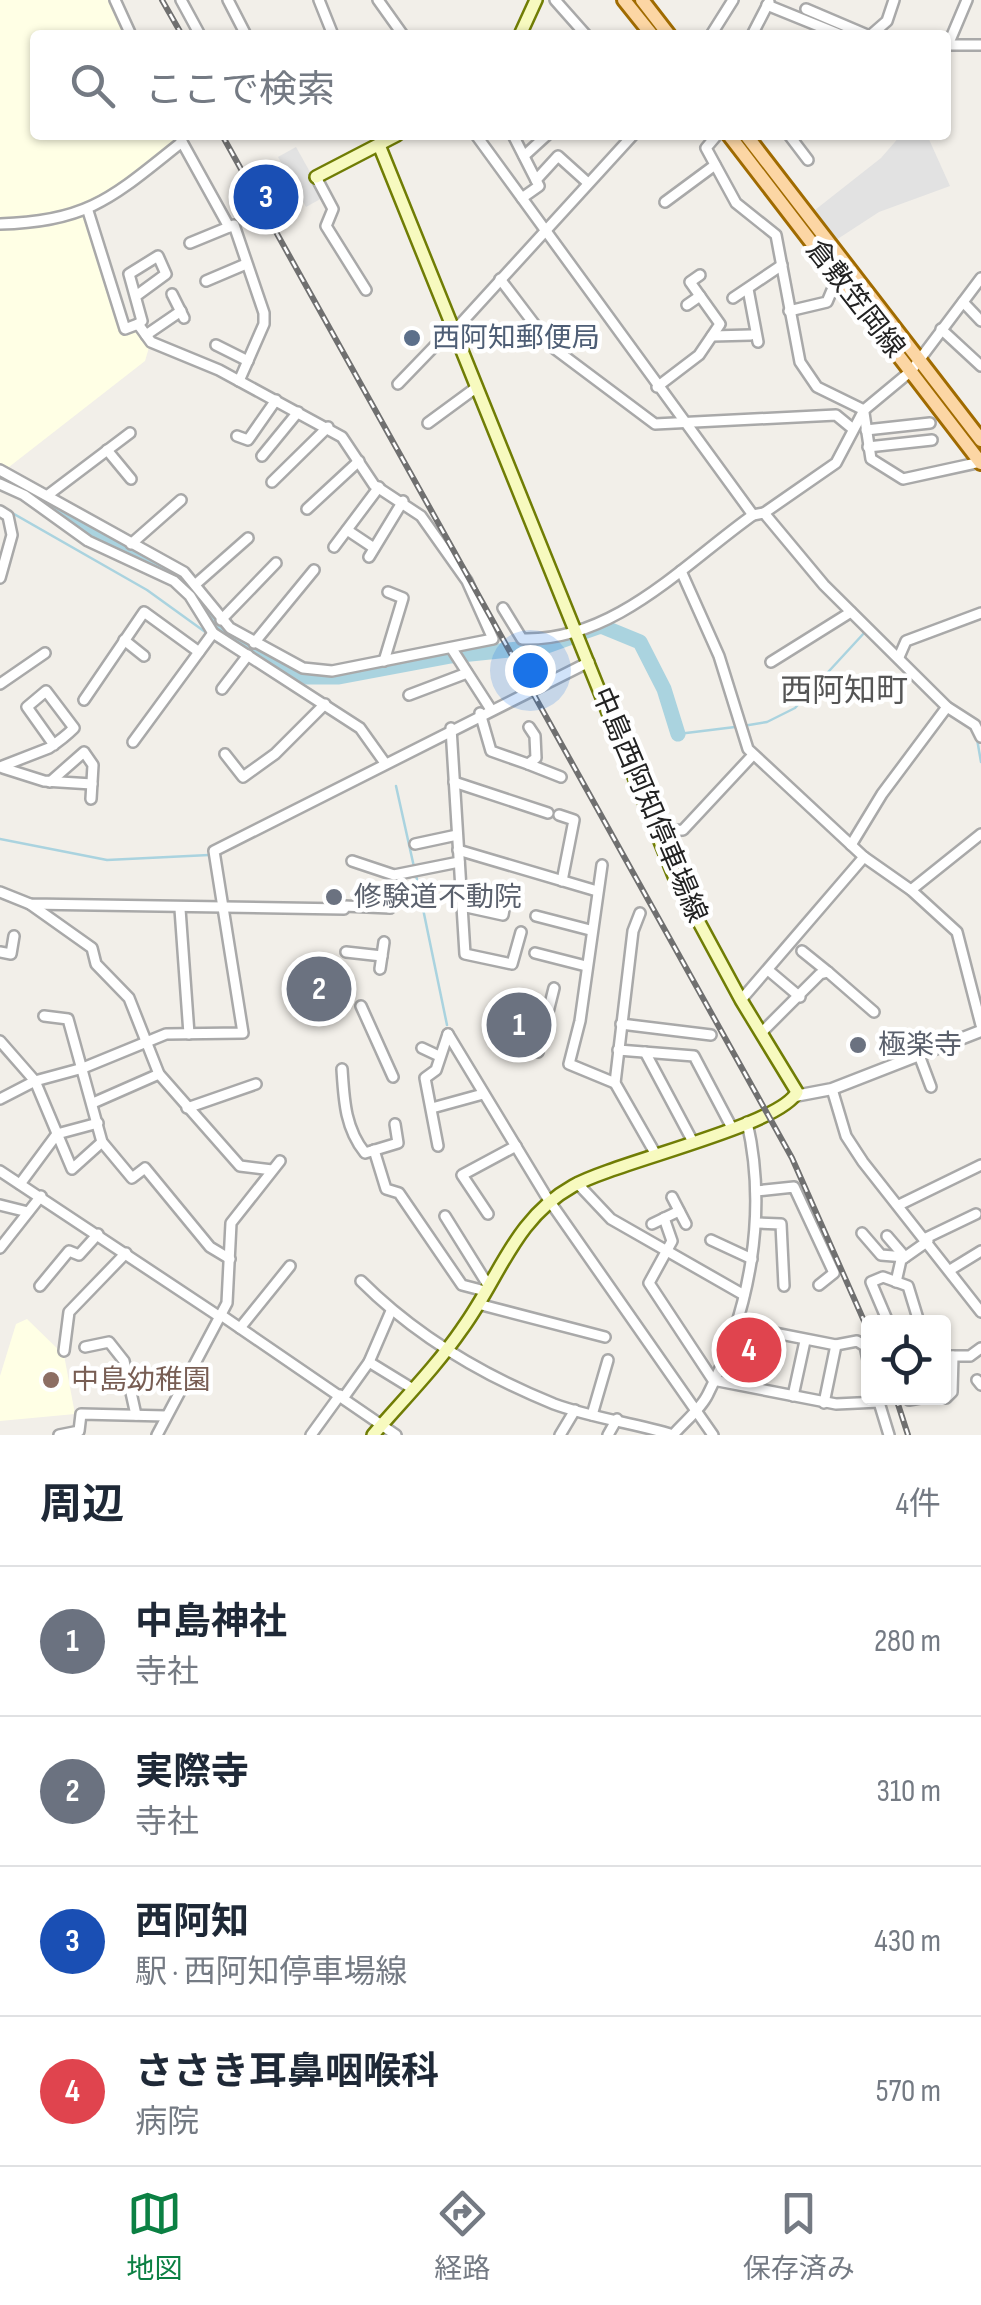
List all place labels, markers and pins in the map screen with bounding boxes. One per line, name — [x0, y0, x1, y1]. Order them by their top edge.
pin: 3 — [234, 160, 298, 234]
place label: 西阿知郵便局 — [432, 322, 600, 355]
marker: 西阿知郵便局 — [401, 327, 423, 349]
place label: 修験道不動院 — [354, 881, 522, 914]
marker: 修験道不動院 — [323, 886, 345, 908]
pin: 2 — [286, 952, 352, 1026]
pin: 1 — [486, 988, 552, 1062]
place label: 極楽寺 — [878, 1029, 962, 1062]
marker: 極楽寺 — [847, 1034, 869, 1056]
pin: 4 — [716, 1312, 782, 1388]
place label: 中島幼稚園 — [71, 1364, 211, 1397]
marker: 中島幼稚園 — [40, 1369, 62, 1391]

